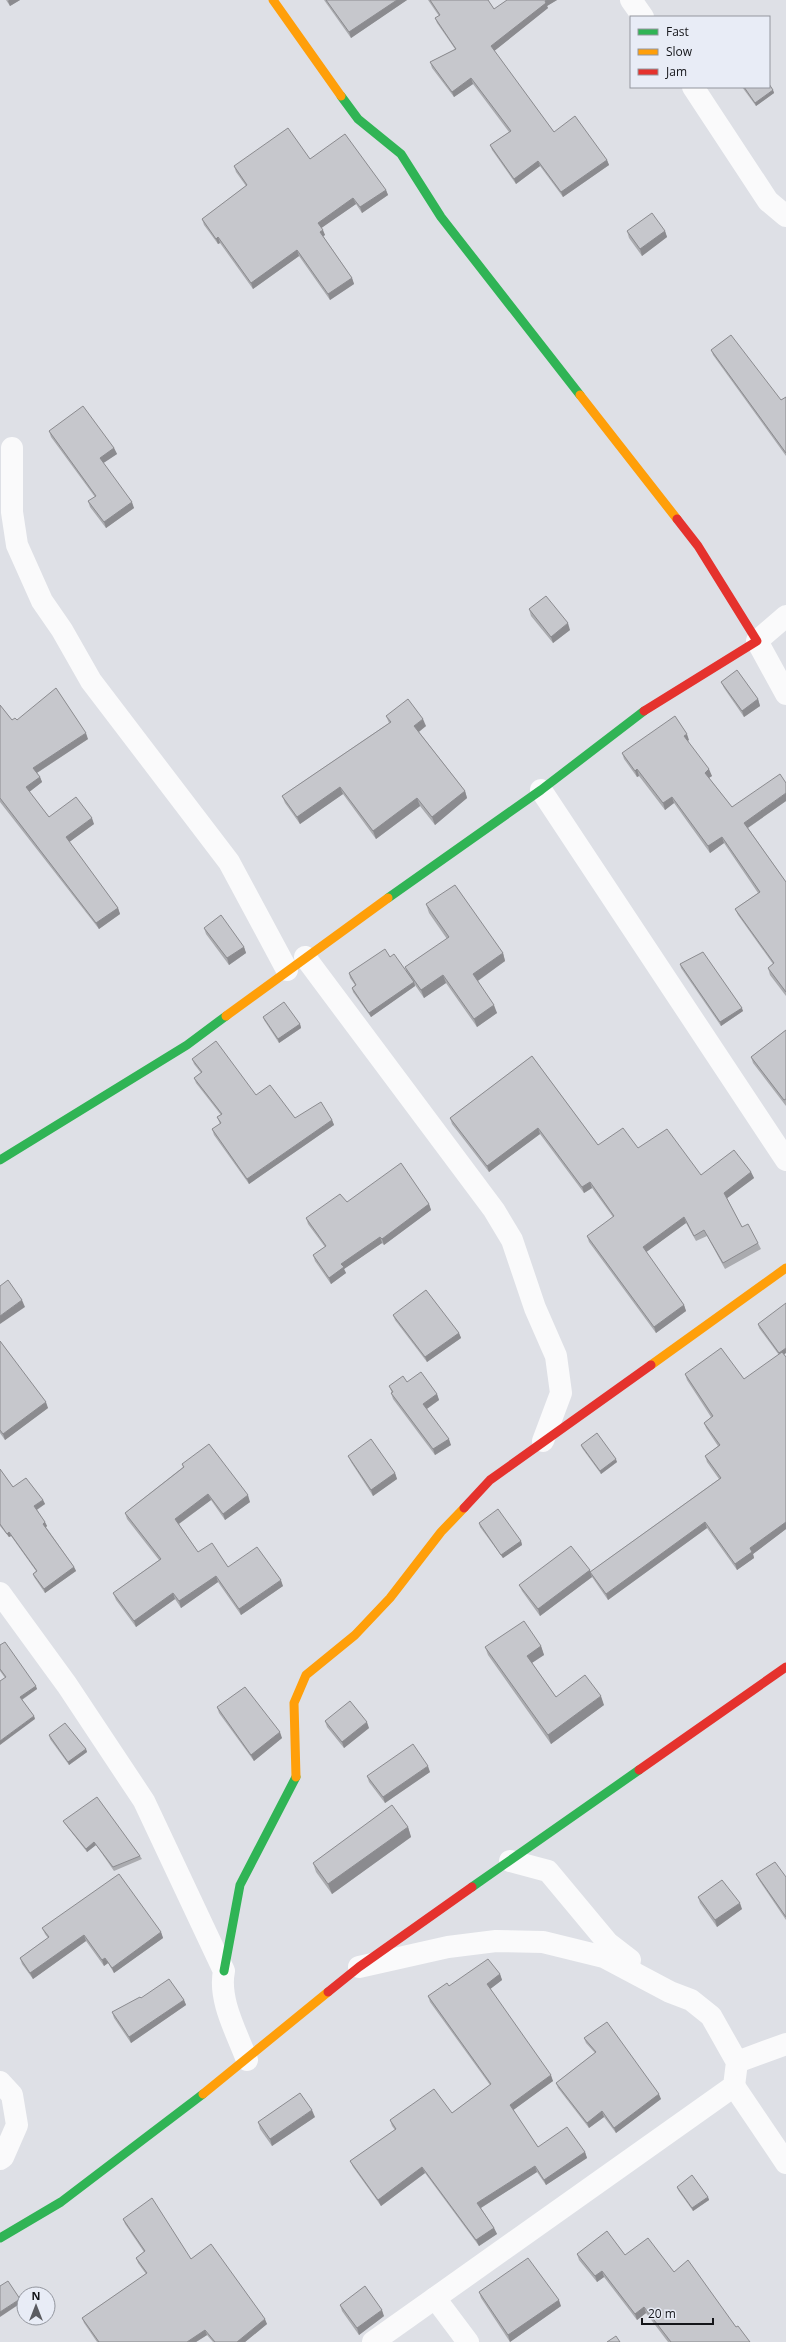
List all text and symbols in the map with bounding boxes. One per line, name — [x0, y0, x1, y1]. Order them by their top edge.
legend — [630, 16, 770, 88]
text: Fast — [666, 23, 689, 40]
text: Slow — [666, 43, 693, 60]
text: Jam — [665, 63, 687, 80]
north arrow — [16, 2286, 56, 2326]
text: N — [32, 2288, 40, 2303]
scale bar — [642, 2300, 713, 2326]
text: 20 m — [648, 2305, 676, 2322]

